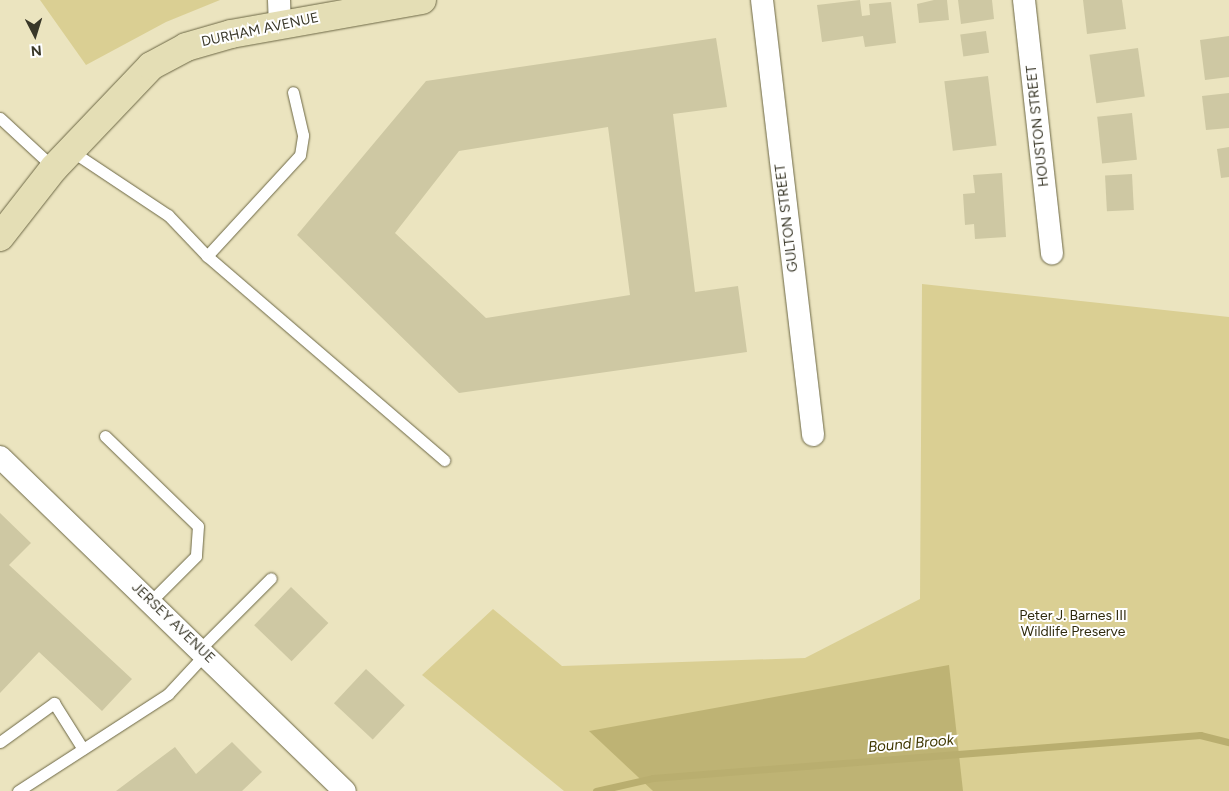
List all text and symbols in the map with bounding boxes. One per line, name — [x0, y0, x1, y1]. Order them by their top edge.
street label: DURHAM AVENUE — [200, 9, 320, 51]
north arrow — [10, 10, 60, 60]
text: N — [30, 42, 42, 59]
street label: HOUSTON STREET — [1023, 64, 1053, 188]
street label: GULTON STREET — [772, 163, 802, 273]
street label: JERSEY AVENUE — [128, 579, 218, 667]
park label: Peter J. Barnes III Wildlife Preserve — [1019, 608, 1127, 640]
water label: Bound Brook — [867, 731, 955, 757]

